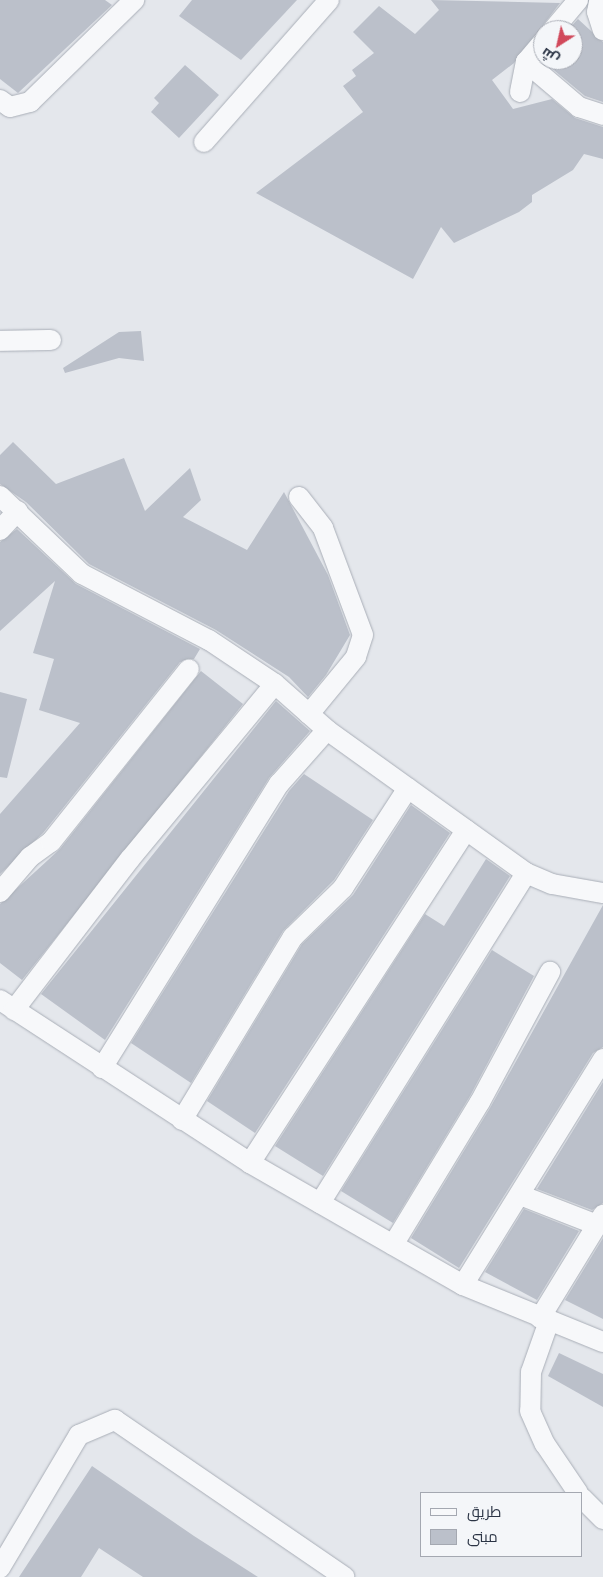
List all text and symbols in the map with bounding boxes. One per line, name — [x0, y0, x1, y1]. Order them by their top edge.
north arrow — [533, 20, 583, 70]
text: ش — [537, 44, 562, 69]
legend — [420, 1492, 583, 1557]
text: طريق — [467, 1502, 501, 1521]
text: مبنى — [467, 1527, 498, 1546]

